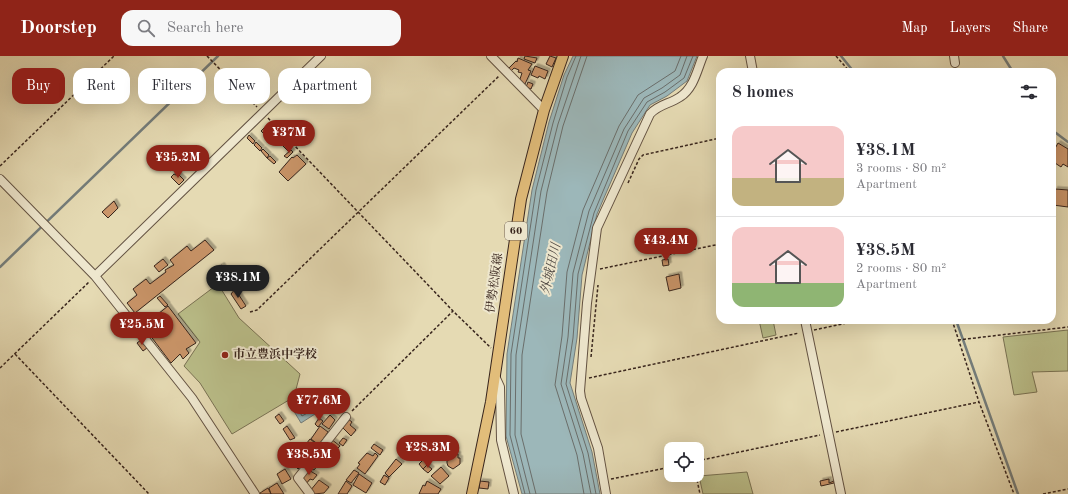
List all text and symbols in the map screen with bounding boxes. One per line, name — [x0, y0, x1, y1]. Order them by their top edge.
search box — [121, 10, 401, 46]
icon: search — [135, 17, 157, 39]
text: Doorstep — [20, 19, 97, 38]
text: Search here — [167, 21, 244, 36]
text: Map — [902, 21, 928, 35]
text: Layers — [950, 21, 991, 35]
text: Share — [1013, 21, 1048, 35]
chip: Buy — [12, 68, 65, 104]
chip: Rent — [73, 68, 130, 104]
chip: Filters — [138, 68, 206, 104]
chip: New — [214, 68, 270, 104]
chip: Apartment — [278, 68, 371, 104]
icon: filters — [1018, 81, 1040, 103]
text: 8 homes — [732, 84, 794, 101]
pin: ¥37M — [265, 120, 313, 154]
text: ¥37M — [272, 126, 306, 139]
icon: home — [764, 142, 812, 190]
text: ¥38.1M — [856, 142, 915, 159]
pin: ¥35.2M — [145, 145, 211, 179]
text: ¥35.2M — [155, 151, 201, 164]
text: 3 rooms · 80 m² — [856, 162, 946, 175]
text: Apartment — [856, 178, 917, 191]
road number: 60 — [505, 222, 527, 240]
pin: ¥43.4M — [633, 228, 699, 262]
text: ¥43.4M — [643, 234, 689, 247]
water label: 外城田川 — [538, 240, 564, 296]
text: ¥38.5M — [856, 242, 915, 259]
icon: home — [764, 243, 812, 291]
street label: 伊勢松阪線 — [483, 252, 505, 314]
text: 2 rooms · 80 m² — [856, 262, 946, 275]
pin: ¥38.1M — [205, 265, 271, 299]
text: ¥38.1M — [215, 271, 261, 284]
text: Apartment — [856, 278, 917, 291]
pin: ¥25.5M — [109, 312, 175, 346]
text: ¥25.5M — [119, 318, 165, 331]
place label: 市立豊浜中学校 — [233, 347, 317, 361]
marker: 市立豊浜中学校 — [220, 350, 230, 360]
pin: ¥77.6M — [286, 388, 352, 422]
text: ¥77.6M — [296, 394, 342, 407]
pin: ¥28.3M — [395, 435, 461, 469]
text: ¥28.3M — [405, 441, 451, 454]
pin: ¥38.5M — [276, 442, 342, 476]
map controls — [664, 442, 704, 482]
button: locate — [664, 442, 704, 482]
text: ¥38.5M — [286, 448, 332, 461]

